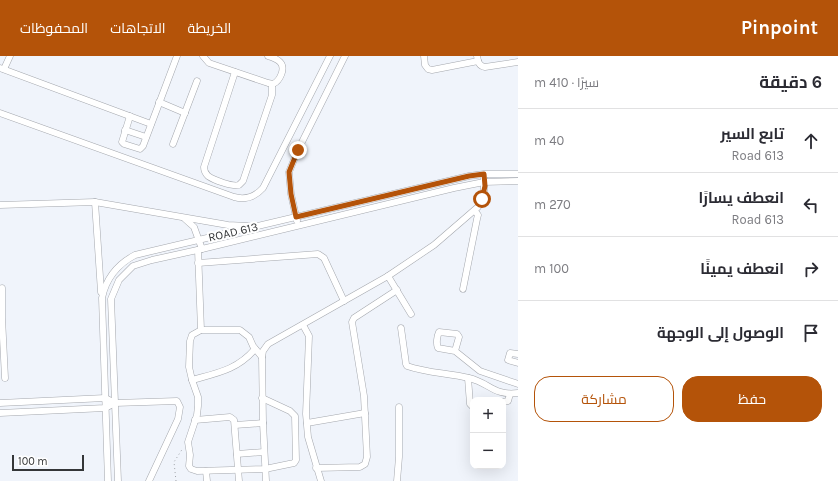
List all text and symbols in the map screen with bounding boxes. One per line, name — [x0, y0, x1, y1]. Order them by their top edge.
text: Pinpoint — [741, 17, 818, 39]
text: المحفوظات — [20, 20, 88, 37]
text: الاتجاهات — [110, 20, 166, 37]
text: الخريطة — [188, 20, 231, 37]
text: 6 دقيقة — [759, 72, 822, 92]
text: سيرًا · 410 m — [534, 75, 599, 90]
text: تابع السير — [721, 125, 784, 143]
icon: ahead — [800, 130, 822, 152]
text: 40 m — [534, 133, 564, 148]
route end — [289, 141, 307, 159]
text: Road 613 — [732, 148, 784, 163]
text: انعطف يسارًا — [698, 189, 784, 207]
route start — [473, 190, 491, 208]
icon: left — [800, 194, 822, 216]
text: 270 m — [534, 197, 571, 212]
text: Road 613 — [732, 212, 784, 227]
street label: ROAD 613 — [207, 219, 259, 245]
icon: right — [800, 258, 822, 280]
text: انعطف يمينًا — [700, 260, 784, 278]
text: 100 m — [534, 261, 569, 276]
icon: arrive — [800, 322, 822, 344]
text: الوصول إلى الوجهة — [657, 324, 784, 342]
button: مشاركة — [534, 376, 674, 422]
button: حفظ — [682, 376, 822, 422]
map controls — [470, 397, 506, 469]
button: + — [470, 397, 506, 433]
button: − — [470, 433, 506, 469]
scale bar — [12, 453, 84, 472]
text: 100 m — [18, 455, 48, 468]

